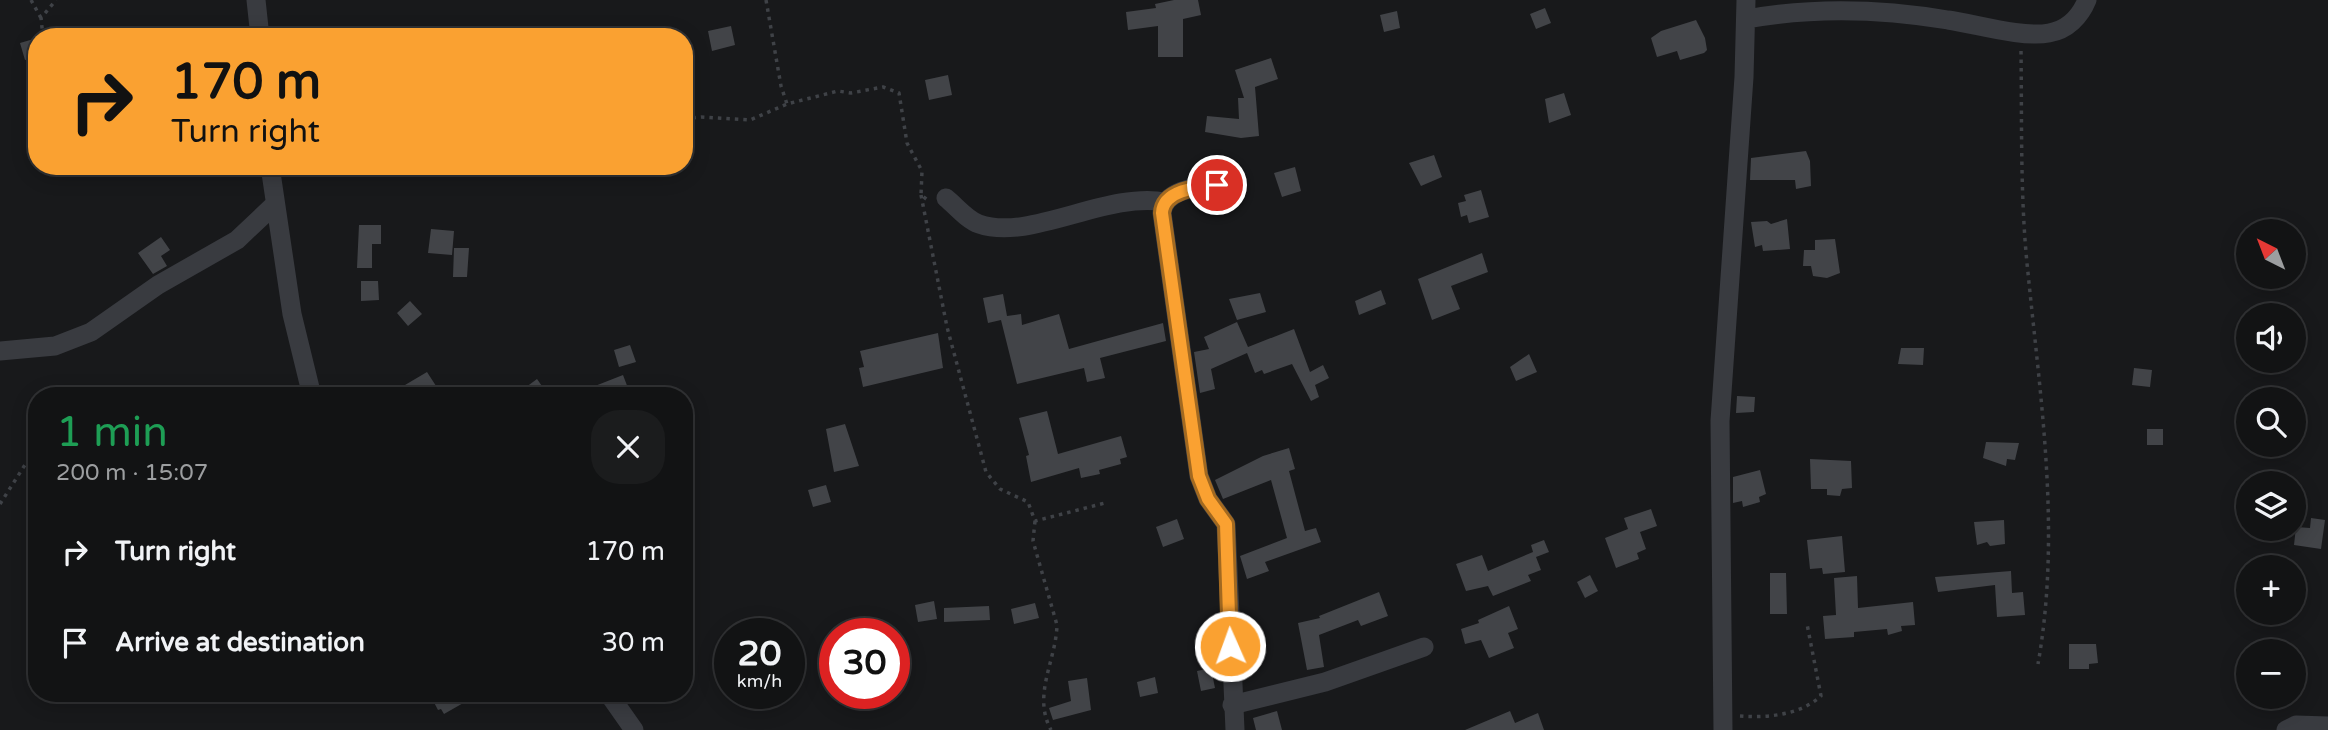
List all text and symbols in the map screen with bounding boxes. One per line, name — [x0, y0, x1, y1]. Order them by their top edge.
text: 170 m — [171, 53, 321, 112]
icon: right — [56, 56, 147, 147]
text: Turn right — [171, 113, 320, 151]
pin — [1187, 155, 1247, 215]
icon: arrive — [1198, 166, 1236, 204]
north arrow — [2236, 219, 2306, 289]
map controls — [2236, 219, 2306, 709]
button: sound — [2236, 303, 2306, 373]
button: search — [2236, 387, 2306, 457]
text: 1 min — [56, 407, 168, 458]
button: close — [591, 410, 665, 484]
text: 200 m · 15:07 — [56, 459, 208, 487]
button: layers — [2236, 471, 2306, 541]
icon: right — [56, 533, 94, 571]
text: Turn right — [115, 536, 236, 567]
text: 170 m — [585, 536, 665, 567]
button: + — [2236, 555, 2306, 625]
position arrow — [1193, 609, 1267, 683]
speed limit sign: 30 — [819, 618, 910, 709]
icon: arrive — [56, 624, 94, 662]
text: Arrive at destination — [115, 627, 365, 658]
text: 30 m — [602, 627, 665, 658]
text: 20 — [738, 633, 781, 675]
button: − — [2236, 639, 2306, 709]
text: km/h — [737, 670, 782, 692]

